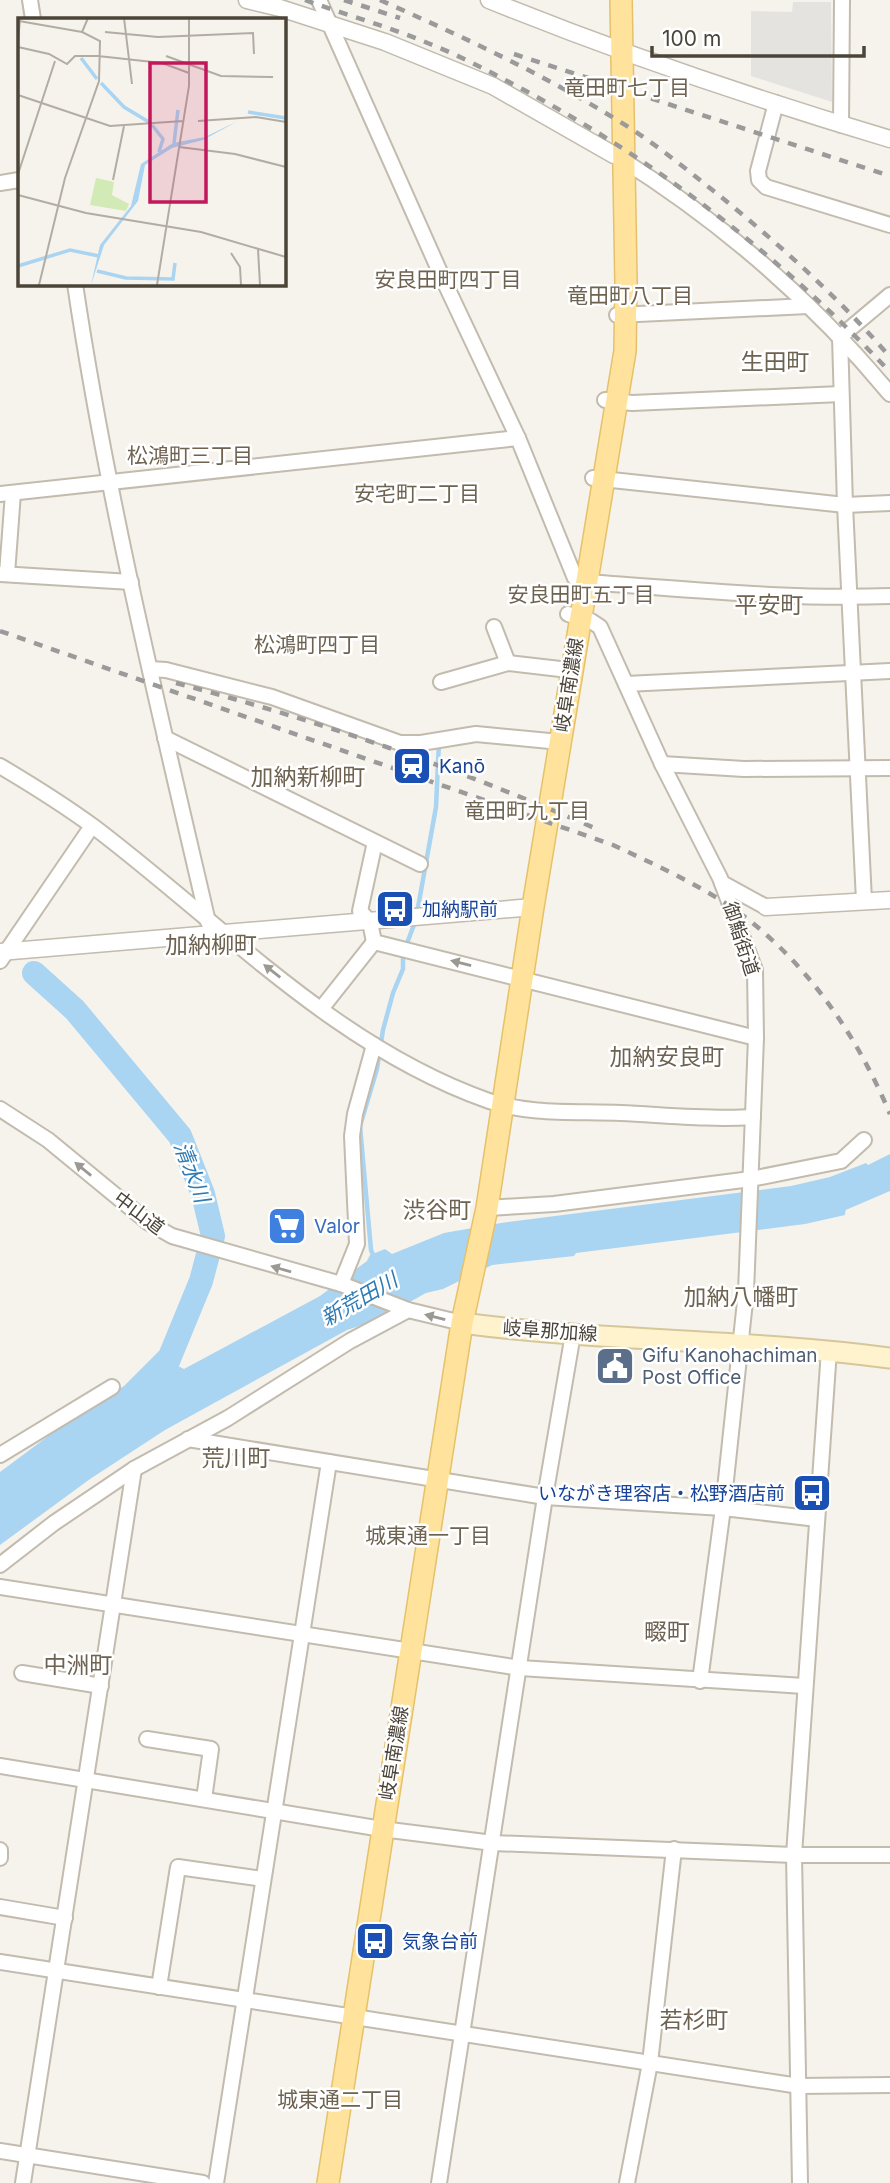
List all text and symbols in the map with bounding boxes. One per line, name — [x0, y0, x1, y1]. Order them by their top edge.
scale bar — [652, 14, 864, 58]
inset map — [18, 18, 285, 285]
text: 100 m — [662, 26, 721, 51]
district label: 竜田町七丁目 — [564, 75, 690, 100]
district label: 安良田町四丁目 — [375, 267, 522, 292]
district label: 竜田町八丁目 — [567, 283, 693, 308]
district label: 生田町 — [741, 348, 810, 376]
district label: 松鴻町三丁目 — [127, 443, 253, 468]
district label: 安宅町二丁目 — [354, 481, 480, 506]
district label: 安良田町五丁目 — [508, 582, 655, 607]
district label: 平安町 — [735, 591, 804, 619]
district label: 松鴻町四丁目 — [254, 632, 380, 657]
street label: 岐阜南濃線 — [550, 636, 588, 734]
station icon: Kanō — [391, 745, 433, 787]
place label: Kanō — [439, 755, 485, 778]
district label: 加納新柳町 — [251, 763, 366, 791]
district label: 竜田町九丁目 — [464, 798, 590, 823]
bus stop icon: 加納駅前 — [374, 888, 416, 930]
place label: 加納駅前 — [422, 898, 498, 921]
street label: 御鮨街道 — [718, 899, 764, 979]
district label: 加納柳町 — [165, 931, 257, 959]
one-way arrow — [450, 957, 472, 968]
one-way arrow — [264, 964, 282, 979]
district label: 加納安良町 — [610, 1043, 725, 1071]
water label: 清水川 — [169, 1138, 216, 1208]
one-way arrow — [75, 1162, 92, 1177]
street label: 中山道 — [109, 1187, 169, 1239]
district label: 渋谷町 — [403, 1196, 472, 1224]
supermarket icon: Valor — [266, 1205, 308, 1247]
place label: Valor — [314, 1215, 360, 1238]
one-way arrow — [270, 1263, 291, 1273]
water label: 新荒田川 — [316, 1266, 403, 1331]
district label: 加納八幡町 — [684, 1283, 799, 1311]
one-way arrow — [424, 1311, 446, 1322]
street label: 岐阜那加線 — [502, 1316, 598, 1346]
place label: Gifu Kanohachiman Post Office — [642, 1344, 818, 1389]
public building icon: Gifu Kanohachiman Post Office — [594, 1345, 636, 1387]
district label: 荒川町 — [202, 1444, 271, 1472]
bus stop icon: いながき理容店・松野酒店前 — [791, 1472, 833, 1514]
place label: いながき理容店・松野酒店前 — [538, 1482, 785, 1505]
district label: 城東通一丁目 — [365, 1523, 491, 1548]
district label: 畷町 — [644, 1618, 690, 1646]
district label: 中洲町 — [44, 1651, 113, 1679]
street label: 岐阜南濃線 — [375, 1704, 413, 1802]
bus stop icon: 気象台前 — [354, 1920, 396, 1962]
place label: 気象台前 — [402, 1930, 478, 1953]
district label: 若杉町 — [660, 2006, 729, 2034]
district label: 城東通二丁目 — [277, 2087, 403, 2112]

